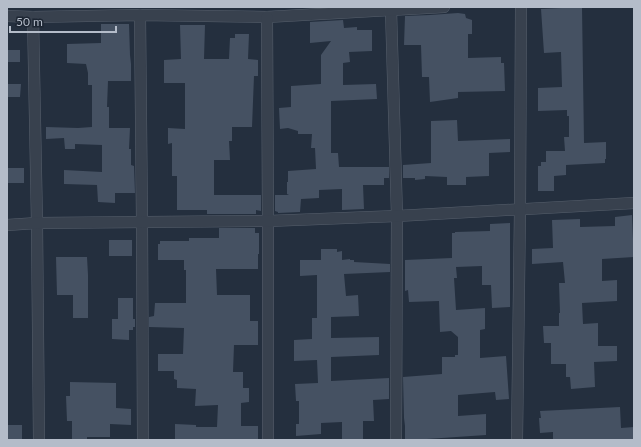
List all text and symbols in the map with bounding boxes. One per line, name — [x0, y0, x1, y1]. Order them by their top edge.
scale bar — [10, 8, 116, 34]
text: 50 m — [16, 14, 43, 29]

